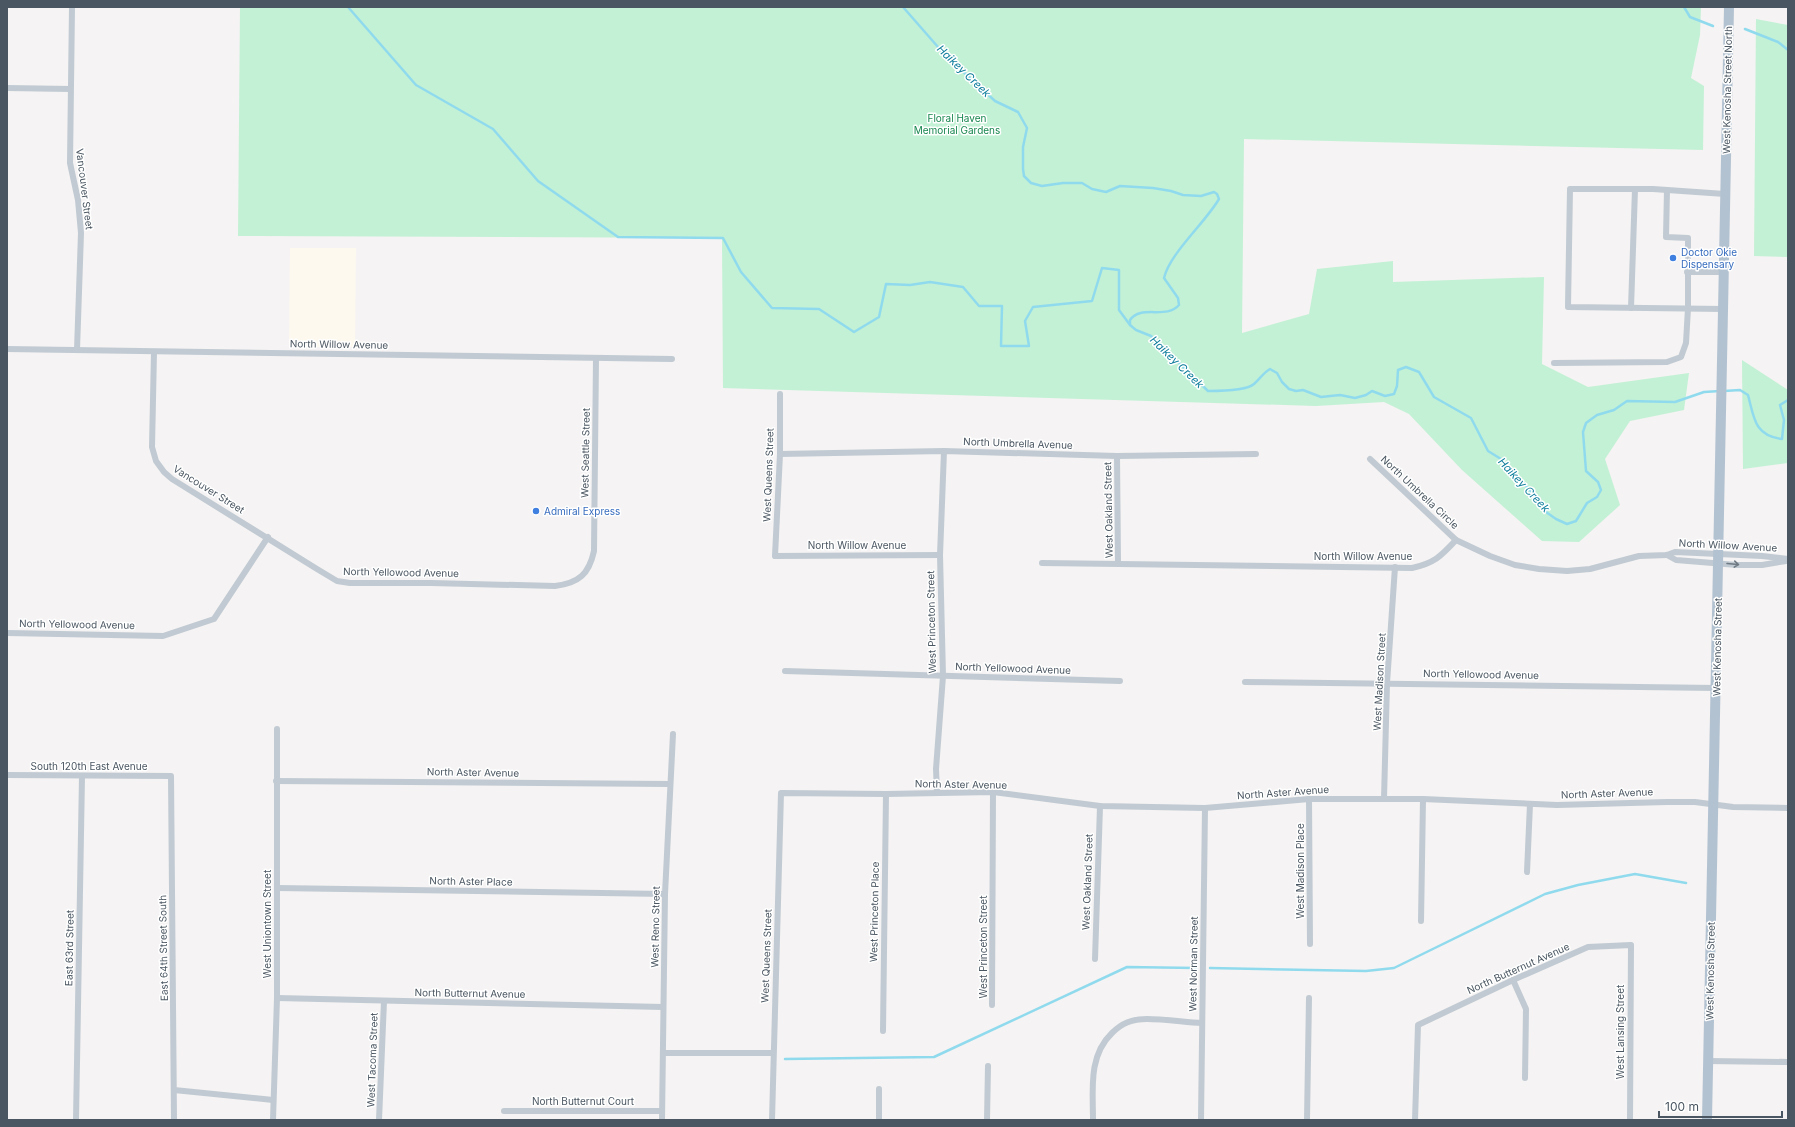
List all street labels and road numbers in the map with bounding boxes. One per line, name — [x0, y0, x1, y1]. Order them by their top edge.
street label: West Kenosha Street North — [1720, 26, 1734, 154]
street label: Vancouver Street — [74, 148, 96, 231]
street label: North Willow Avenue — [290, 337, 389, 351]
street label: West Seattle Street — [578, 407, 592, 498]
street label: West Queens Street — [760, 427, 776, 522]
street label: North Umbrella Avenue — [963, 435, 1073, 451]
street label: North Umbrella Circle — [1379, 453, 1461, 531]
street label: West Oakland Street — [1101, 461, 1115, 558]
street label: Vancouver Street — [171, 462, 247, 516]
street label: North Willow Avenue — [1678, 536, 1778, 554]
street label: North Willow Avenue — [808, 539, 906, 551]
street label: North Willow Avenue — [1314, 550, 1412, 562]
street label: North Yellowood Avenue — [343, 565, 459, 579]
street label: West Princeton Street — [924, 570, 938, 674]
street label: West Kenosha Street — [1710, 597, 1724, 696]
street label: North Yellowood Avenue — [19, 617, 135, 631]
street label: West Madison Street — [1370, 632, 1388, 731]
street label: North Yellowood Avenue — [955, 660, 1071, 676]
street label: North Yellowood Avenue — [1423, 667, 1539, 681]
street label: South 120th East Avenue — [30, 760, 148, 772]
street label: North Aster Avenue — [427, 765, 519, 779]
street label: North Aster Avenue — [915, 777, 1007, 791]
street label: North Aster Avenue — [1237, 783, 1330, 801]
street label: North Aster Avenue — [1561, 785, 1654, 801]
street label: West Madison Place — [1294, 823, 1306, 919]
street label: West Oakland Street — [1079, 833, 1095, 930]
street label: West Princeton Place — [867, 861, 881, 962]
street label: West Uniontown Street — [261, 869, 273, 978]
street label: North Aster Place — [429, 874, 513, 888]
street label: West Reno Street — [648, 885, 662, 968]
street label: East 64th Street South — [156, 895, 170, 1001]
street label: West Princeton Street — [977, 895, 989, 998]
street label: West Queens Street — [758, 908, 774, 1003]
street label: East 63rd Street — [62, 909, 76, 986]
street label: West Norman Street — [1186, 916, 1200, 1012]
street label: West Kenosha Street — [1703, 921, 1717, 1020]
street label: North Butternut Avenue — [1465, 940, 1571, 996]
street label: West Lansing Street — [1614, 984, 1626, 1079]
street label: North Butternut Avenue — [414, 986, 526, 1000]
street label: West Tacoma Street — [364, 1012, 380, 1108]
street label: North Butternut Court — [532, 1095, 635, 1107]

